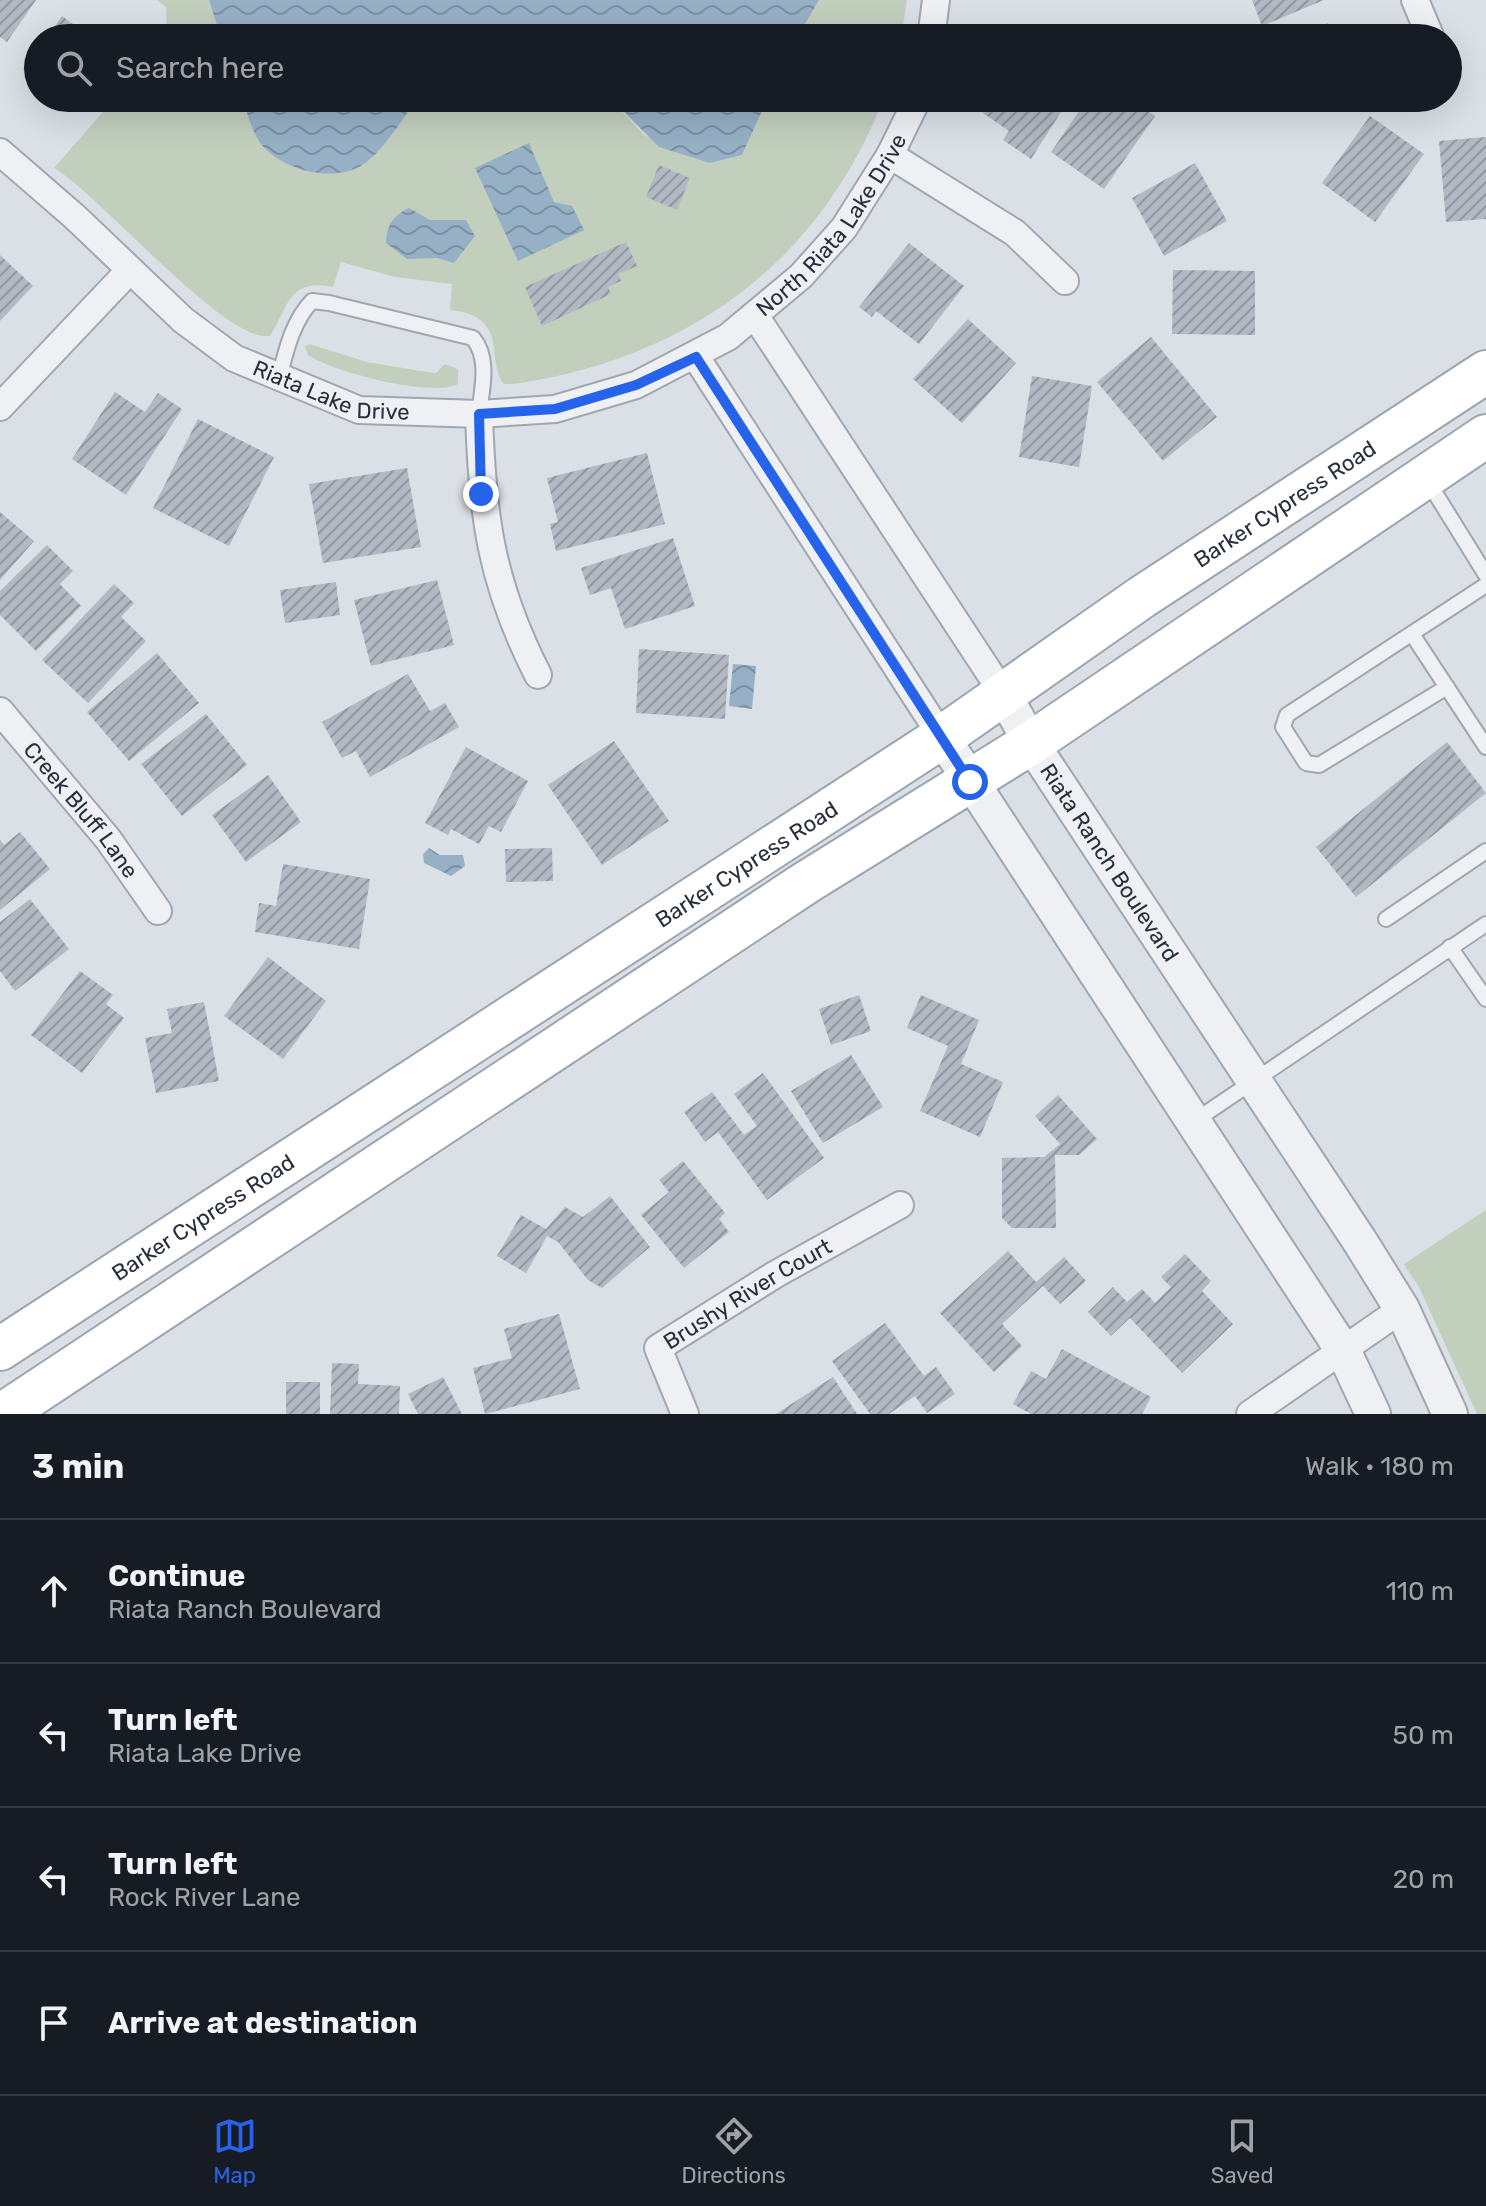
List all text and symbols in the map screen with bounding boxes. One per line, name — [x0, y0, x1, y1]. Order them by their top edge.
search box — [24, 24, 1462, 112]
icon: search — [52, 46, 96, 90]
text: Search here — [116, 50, 284, 86]
street label: North Riata Lake Drive — [750, 129, 912, 322]
street label: Riata Lake Drive — [249, 354, 410, 425]
street label: Barker Cypress Road — [1189, 434, 1381, 573]
route end — [463, 476, 499, 512]
street label: Creek Bluff Lane — [18, 736, 144, 883]
street label: Riata Ranch Boulevard — [1035, 758, 1185, 966]
route start — [952, 764, 988, 800]
street label: Barker Cypress Road — [650, 795, 843, 933]
street label: Barker Cypress Road — [107, 1148, 299, 1286]
street label: Brushy River Court — [658, 1232, 837, 1355]
text: 3 min — [32, 1446, 124, 1487]
text: Walk · 180 m — [1305, 1451, 1454, 1482]
text: Continue — [108, 1558, 245, 1594]
icon: ahead — [32, 1569, 76, 1613]
text: 110 m — [1386, 1576, 1454, 1607]
text: Riata Ranch Boulevard — [108, 1594, 382, 1625]
text: Turn left — [108, 1702, 238, 1738]
icon: left — [32, 1713, 76, 1757]
text: 50 m — [1393, 1720, 1454, 1751]
text: Riata Lake Drive — [108, 1738, 302, 1769]
text: Turn left — [108, 1846, 238, 1882]
icon: left — [32, 1857, 76, 1901]
text: 20 m — [1393, 1864, 1454, 1895]
text: Rock River Lane — [108, 1882, 300, 1913]
icon: arrive — [32, 2001, 76, 2045]
text: Arrive at destination — [108, 2005, 418, 2041]
tab: Map — [213, 2114, 257, 2189]
tab: Directions — [682, 2114, 786, 2189]
tab: Saved — [1211, 2114, 1274, 2189]

